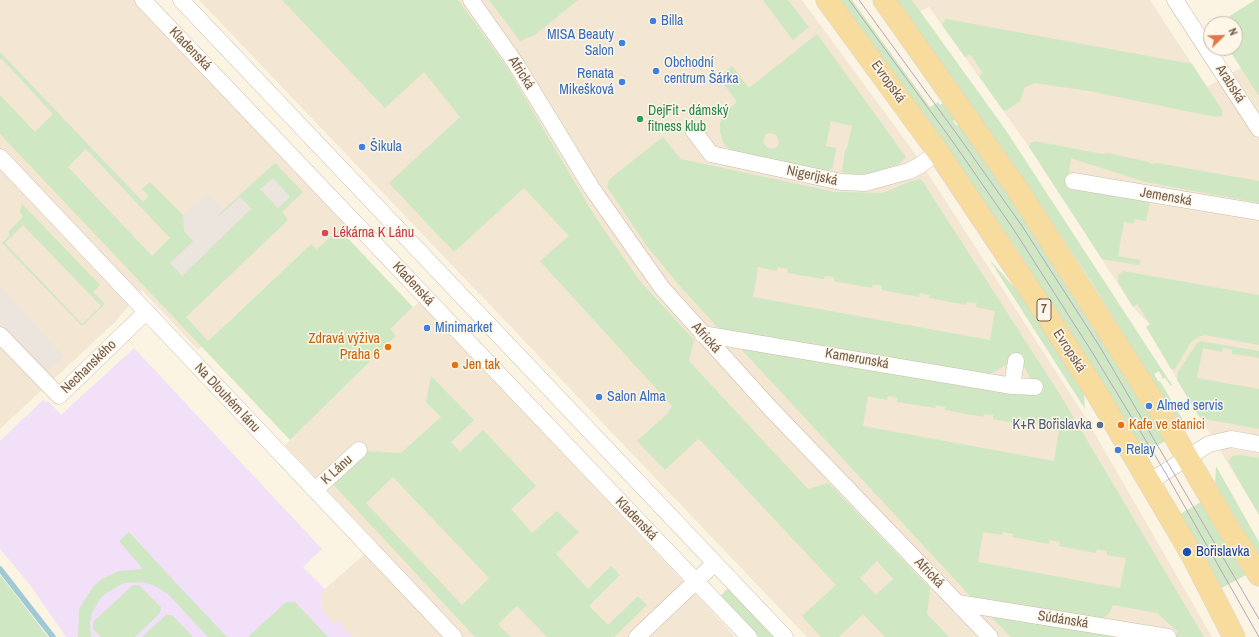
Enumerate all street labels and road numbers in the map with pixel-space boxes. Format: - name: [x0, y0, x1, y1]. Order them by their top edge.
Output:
- street label: Kladenská: [165, 24, 215, 74]
- street label: Africká: [504, 53, 538, 93]
- street label: Evropská: [867, 58, 909, 106]
- street label: Arabská: [1211, 62, 1249, 106]
- street label: Nigerijská: [785, 162, 839, 190]
- street label: Jemenská: [1139, 184, 1193, 210]
- street label: Kladenská: [389, 259, 437, 309]
- road number: 7: [1037, 299, 1051, 321]
- street label: Africká: [688, 319, 724, 357]
- street label: Evropská: [1049, 326, 1089, 376]
- street label: Nechanského: [58, 337, 120, 397]
- street label: Kamerunská: [824, 345, 890, 373]
- street label: Na Dlouhém lánu: [191, 360, 263, 436]
- street label: K Lánu: [318, 452, 356, 488]
- street label: Kladenská: [611, 494, 661, 544]
- street label: Africká: [911, 554, 947, 592]
- street label: Súdánská: [1036, 608, 1090, 632]

